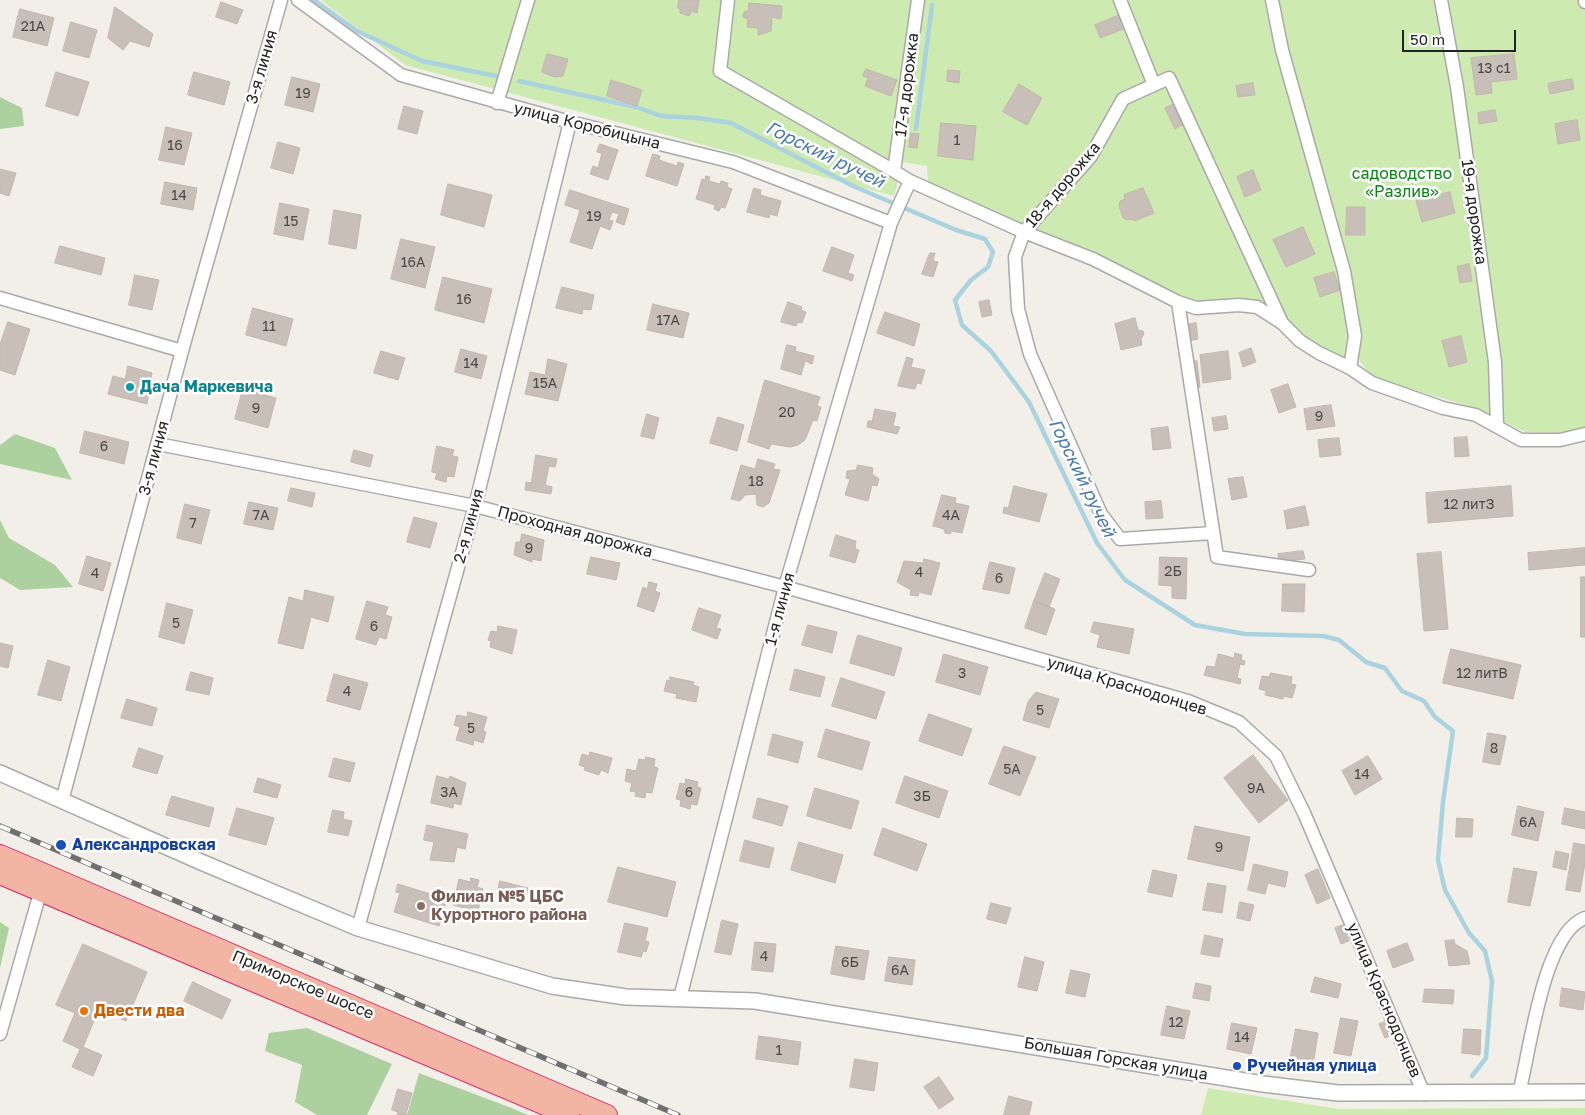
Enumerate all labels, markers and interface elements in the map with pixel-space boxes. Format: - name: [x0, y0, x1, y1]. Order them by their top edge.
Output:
- house number: 21А: [21, 19, 45, 35]
- scale bar: [1405, 20, 1519, 52]
- street label: 3-я линия: [242, 28, 282, 106]
- text: 50 m: [1410, 30, 1445, 48]
- street label: 17-я дорожка: [891, 32, 923, 138]
- house number: 13 с1: [1478, 61, 1510, 77]
- house number: 19: [295, 86, 311, 102]
- street label: улица Коробицына: [512, 98, 662, 154]
- water label: Горский ручей: [762, 117, 888, 193]
- house number: 1: [954, 133, 960, 149]
- house number: 16: [167, 138, 183, 154]
- street label: 18-я дорожка: [1022, 138, 1104, 232]
- street label: 19-я дорожка: [1457, 158, 1491, 266]
- park label: садоводство «Разлив»: [1352, 164, 1452, 202]
- house number: 14: [171, 188, 187, 204]
- house number: 19: [586, 209, 602, 225]
- house number: 15: [284, 214, 298, 230]
- house number: 16А: [401, 255, 425, 271]
- house number: 16: [456, 292, 472, 308]
- house number: 17А: [656, 313, 680, 329]
- house number: 11: [262, 319, 276, 335]
- house number: 14: [463, 356, 479, 372]
- house number: 15А: [533, 376, 557, 392]
- place label: Дача Маркевича: [140, 377, 273, 397]
- marker: Дача Маркевича: [124, 381, 136, 393]
- house number: 9: [252, 401, 260, 417]
- house number: 20: [779, 405, 795, 421]
- house number: 9: [1315, 409, 1323, 425]
- water label: Горский ручей: [1044, 415, 1120, 541]
- street label: 3-я линия: [135, 419, 173, 497]
- house number: 6: [100, 439, 108, 455]
- house number: 18: [748, 474, 764, 490]
- street label: 2-я линия: [450, 487, 488, 565]
- house number: 12 литЗ: [1444, 497, 1494, 513]
- street label: Проходная дорожка: [495, 502, 655, 562]
- house number: 7А: [253, 508, 269, 524]
- house number: 4А: [942, 508, 960, 524]
- house number: 7: [189, 516, 197, 532]
- house number: 9: [525, 541, 533, 557]
- house number: 2Б: [1164, 564, 1182, 580]
- house number: 4: [915, 565, 923, 581]
- house number: 4: [91, 566, 99, 582]
- street label: 1-я линия: [761, 570, 799, 648]
- house number: 6: [995, 571, 1003, 587]
- house number: 5: [172, 616, 180, 632]
- house number: 6: [370, 619, 378, 635]
- street label: улица Краснодонцев: [1045, 653, 1209, 719]
- house number: 3: [958, 666, 966, 682]
- house number: 12 литВ: [1456, 666, 1508, 682]
- house number: 4: [343, 684, 351, 700]
- house number: 5: [1036, 703, 1044, 719]
- house number: 5: [467, 721, 475, 737]
- house number: 8: [1490, 741, 1498, 757]
- house number: 5А: [1003, 762, 1021, 778]
- house number: 14: [1354, 767, 1370, 783]
- house number: 9А: [1247, 781, 1265, 797]
- house number: 3А: [440, 785, 458, 801]
- house number: 6: [685, 785, 693, 801]
- house number: 3Б: [913, 789, 931, 805]
- house number: 6А: [1519, 815, 1537, 831]
- place label: Александровская: [72, 835, 216, 855]
- marker: Александровская: [54, 838, 68, 852]
- house number: 9: [1215, 840, 1223, 856]
- place label: Филиал №5 ЦБС Курортного района: [431, 887, 587, 925]
- marker: Филиал №5 ЦБС Курортного района: [415, 900, 427, 912]
- street label: улица Краснодонцев: [1343, 920, 1425, 1080]
- street label: Приморское шоссе: [229, 946, 377, 1024]
- house number: 4: [760, 949, 768, 965]
- house number: 6Б: [841, 955, 859, 971]
- house number: 6А: [891, 963, 909, 979]
- place label: Двести два: [94, 1001, 185, 1021]
- marker: Двести два: [78, 1005, 90, 1017]
- house number: 12: [1169, 1015, 1183, 1031]
- house number: 14: [1234, 1030, 1250, 1046]
- street label: Большая Горская улица: [1023, 1033, 1209, 1085]
- house number: 1: [776, 1043, 782, 1059]
- place label: Ручейная улица: [1247, 1056, 1377, 1076]
- marker: Ручейная улица: [1231, 1060, 1243, 1072]

